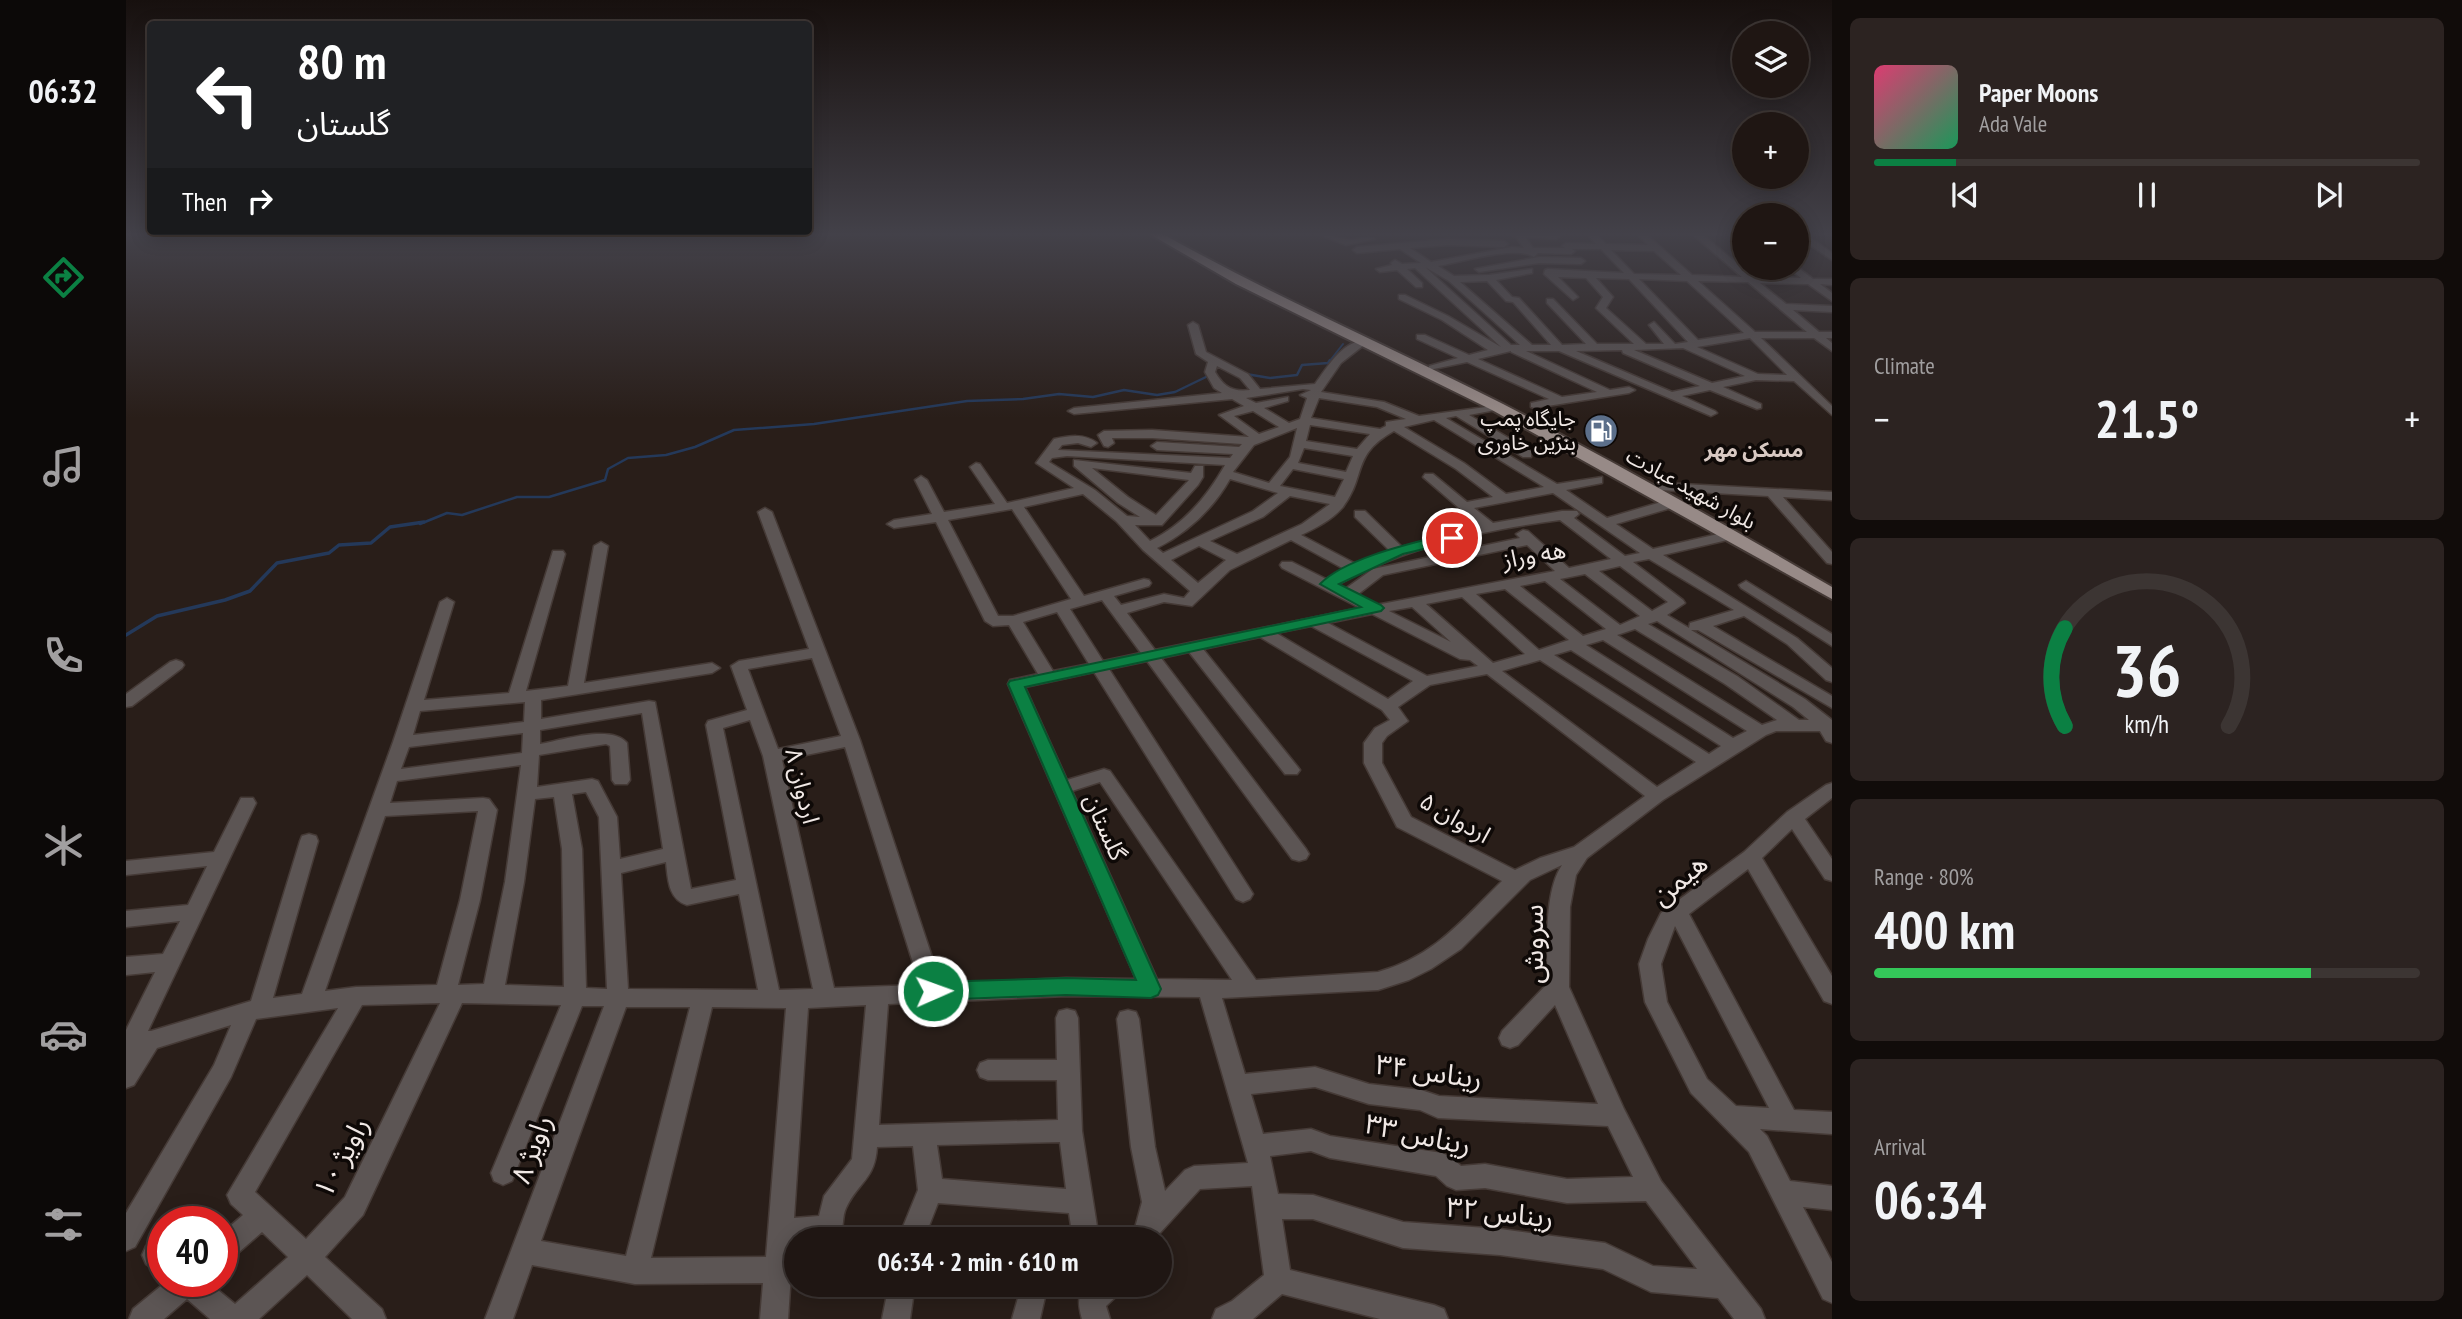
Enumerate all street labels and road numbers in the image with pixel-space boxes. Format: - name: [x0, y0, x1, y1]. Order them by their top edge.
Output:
- street label: بلوار شهید عبادت: [1622, 442, 1761, 535]
- street label: هه وراز: [1499, 534, 1568, 576]
- street label: اردوان ۸: [778, 745, 827, 827]
- street label: اردوان ۵: [1414, 785, 1496, 850]
- street label: گلستان: [1077, 789, 1134, 866]
- street label: هیمن: [1643, 844, 1715, 913]
- street label: سروش: [1514, 904, 1551, 984]
- street label: ریناس ۳۴: [1373, 1045, 1485, 1096]
- street label: ریناس ۳۳: [1362, 1104, 1474, 1163]
- street label: راویژ ۱۰: [304, 1110, 377, 1204]
- street label: راویژ ۸: [501, 1110, 560, 1188]
- street label: ریناس ۳۲: [1445, 1187, 1555, 1236]

